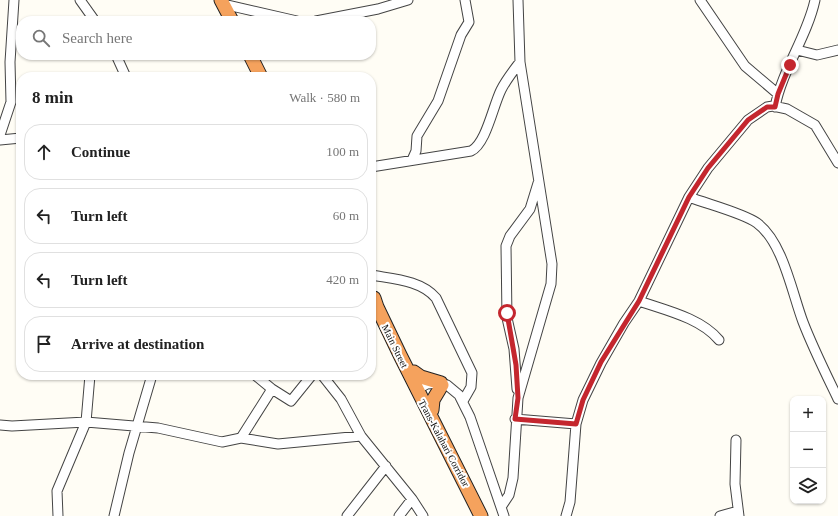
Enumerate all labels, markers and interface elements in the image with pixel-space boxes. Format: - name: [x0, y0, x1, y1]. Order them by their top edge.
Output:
- search box: [16, 16, 376, 60]
- icon: search: [30, 27, 52, 49]
- text: Search here: [62, 30, 132, 46]
- route end: [781, 56, 799, 74]
- text: 8 min: [32, 88, 73, 107]
- text: Walk · 580 m: [289, 90, 360, 105]
- icon: ahead: [33, 141, 55, 163]
- text: Continue: [71, 144, 130, 160]
- text: 100 m: [326, 144, 359, 159]
- icon: left: [33, 205, 55, 227]
- text: Turn left: [71, 208, 128, 224]
- text: 60 m: [333, 208, 359, 223]
- icon: left: [33, 269, 55, 291]
- text: Turn left: [71, 272, 128, 288]
- text: 420 m: [326, 272, 359, 287]
- route start: [498, 304, 516, 322]
- street label: Main Street: [380, 322, 410, 370]
- icon: arrive: [33, 333, 55, 355]
- text: Arrive at destination: [71, 336, 204, 352]
- map controls: [790, 396, 826, 504]
- button: +: [790, 396, 826, 432]
- street label: Trans-Kalahari Corridor: [416, 398, 472, 489]
- button: −: [790, 432, 826, 468]
- button: layers: [790, 468, 826, 504]

